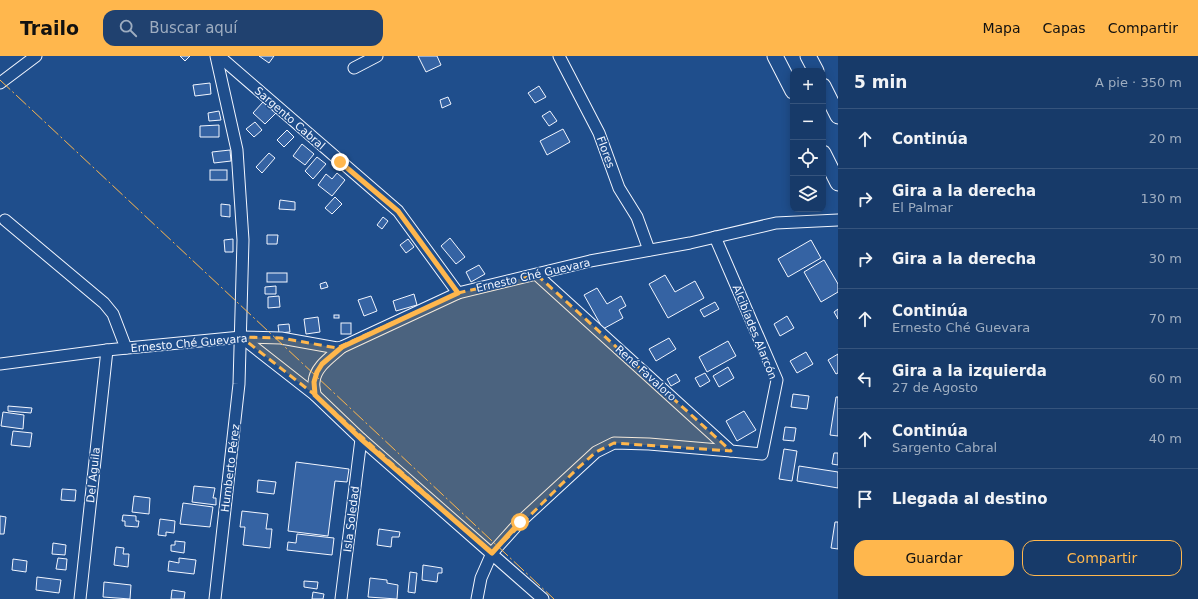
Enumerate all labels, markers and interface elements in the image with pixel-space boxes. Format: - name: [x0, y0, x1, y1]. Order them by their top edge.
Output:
- search box: [103, 10, 383, 46]
- text: Trailo: [20, 17, 79, 39]
- icon: search: [117, 17, 139, 39]
- text: Buscar aquí: [149, 19, 238, 37]
- text: Mapa: [982, 20, 1021, 36]
- text: Capas: [1043, 20, 1086, 36]
- text: Compartir: [1108, 20, 1178, 36]
- map controls: [790, 68, 826, 212]
- button: +: [790, 68, 826, 104]
- text: 5 min: [854, 72, 907, 92]
- text: A pie · 350 m: [1095, 75, 1182, 90]
- street label: Sargento Cabral: [252, 84, 328, 152]
- button: −: [790, 104, 826, 140]
- icon: ahead: [854, 128, 876, 150]
- text: Continúa: [892, 130, 968, 148]
- text: 20 m: [1149, 131, 1182, 146]
- street label: Flores: [594, 134, 617, 170]
- button: locate: [790, 140, 826, 176]
- route end: [331, 153, 349, 171]
- button: layers: [790, 176, 826, 212]
- text: Gira a la derecha: [892, 182, 1036, 200]
- icon: right: [854, 188, 876, 210]
- text: 130 m: [1140, 191, 1182, 206]
- text: El Palmar: [892, 200, 953, 215]
- icon: right: [854, 248, 876, 270]
- text: Gira a la derecha: [892, 250, 1036, 268]
- text: 30 m: [1149, 251, 1182, 266]
- street label: Ernesto Ché Guevara: [475, 256, 592, 295]
- street label: Alcibíades Alarcón: [730, 283, 779, 381]
- text: Continúa: [892, 302, 968, 320]
- icon: ahead: [854, 308, 876, 330]
- text: 70 m: [1149, 311, 1182, 326]
- text: Ernesto Ché Guevara: [892, 320, 1030, 335]
- street label: Ernesto Ché Guevara: [130, 332, 248, 355]
- street label: René Favaloro: [613, 343, 679, 404]
- text: Gira a la izquierda: [892, 362, 1047, 380]
- icon: left: [854, 368, 876, 390]
- text: 60 m: [1149, 371, 1182, 386]
- text: 27 de Agosto: [892, 380, 978, 395]
- text: Continúa: [892, 422, 968, 440]
- street label: Humberto Pérez: [219, 423, 242, 513]
- icon: ahead: [854, 428, 876, 450]
- text: 40 m: [1149, 431, 1182, 446]
- text: Sargento Cabral: [892, 440, 997, 455]
- street label: Del Aguila: [84, 446, 103, 504]
- street label: Isla Soledad: [341, 485, 362, 553]
- icon: arrive: [854, 488, 876, 510]
- text: Llegada al destino: [892, 490, 1047, 508]
- route start: [511, 513, 529, 531]
- button: Guardar: [854, 540, 1014, 576]
- button: Compartir: [1022, 540, 1182, 576]

